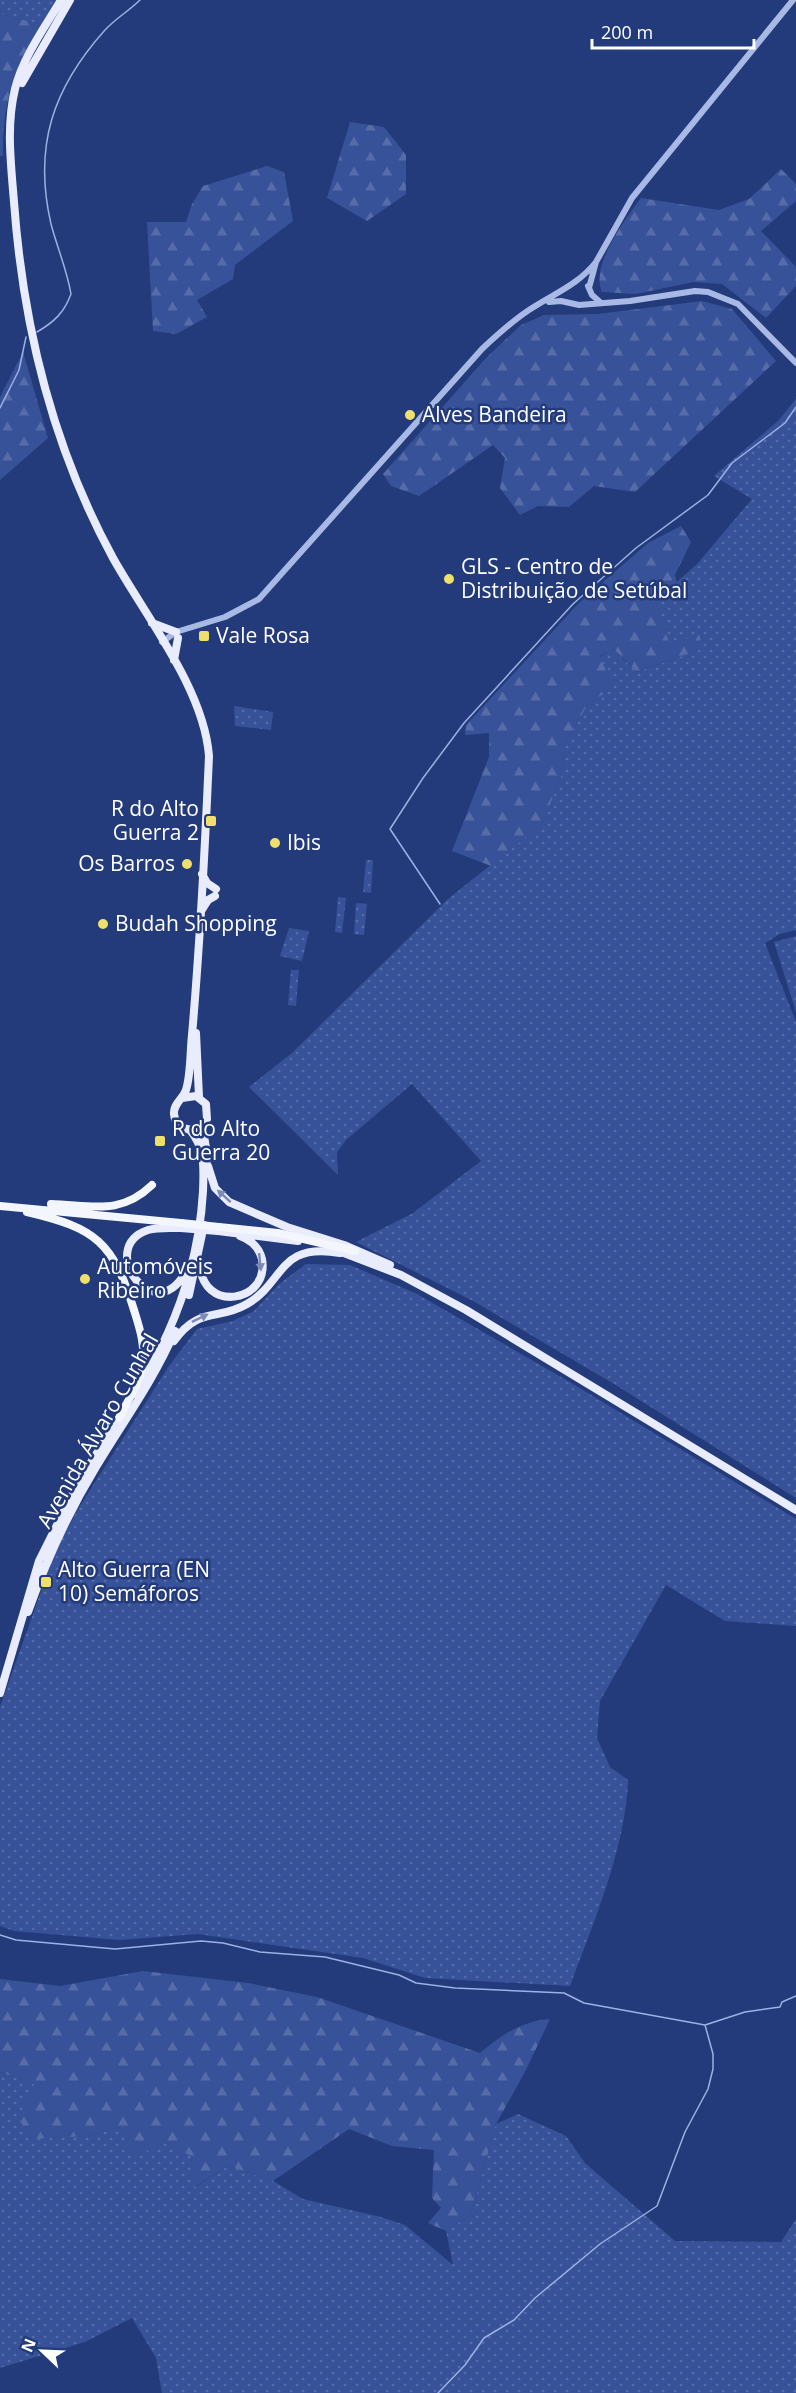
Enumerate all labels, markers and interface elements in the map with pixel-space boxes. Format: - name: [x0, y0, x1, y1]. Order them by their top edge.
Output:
- scale bar: [592, 12, 754, 50]
- text: 200 m: [601, 20, 653, 44]
- place label: Alves Bandeira: [422, 400, 567, 428]
- marker: Alves Bandeira: [403, 408, 417, 422]
- place label: GLS - Centro de Distribuição de Setúbal: [461, 552, 687, 604]
- marker: GLS - Centro de Distribuição de Setúbal: [442, 572, 456, 586]
- place label: Vale Rosa: [216, 621, 310, 649]
- marker: Vale Rosa: [197, 629, 211, 643]
- place label: R do Alto Guerra 2: [111, 794, 199, 846]
- marker: R do Alto Guerra 2: [204, 814, 218, 828]
- place label: Ibis: [287, 828, 321, 856]
- marker: Ibis: [268, 836, 282, 850]
- place label: Os Barros: [78, 849, 175, 877]
- marker: Os Barros: [180, 857, 194, 871]
- place label: Budah Shopping: [115, 909, 277, 937]
- marker: Budah Shopping: [96, 917, 110, 931]
- place label: R do Alto Guerra 20: [172, 1114, 270, 1166]
- marker: R do Alto Guerra 20: [153, 1134, 167, 1148]
- one-way arrow: [217, 1190, 232, 1203]
- place label: Automóveis Ribeiro: [97, 1252, 213, 1304]
- one-way arrow: [255, 1253, 265, 1272]
- marker: Automóveis Ribeiro: [78, 1272, 92, 1286]
- one-way arrow: [192, 1314, 209, 1323]
- street label: Avenida Álvaro Cunhal: [30, 1328, 164, 1533]
- place label: Alto Guerra (EN 10) Semáforos: [58, 1555, 210, 1607]
- marker: Alto Guerra (EN 10) Semáforos: [39, 1575, 53, 1589]
- north arrow: [12, 2321, 72, 2381]
- text: N: [16, 2335, 41, 2355]

